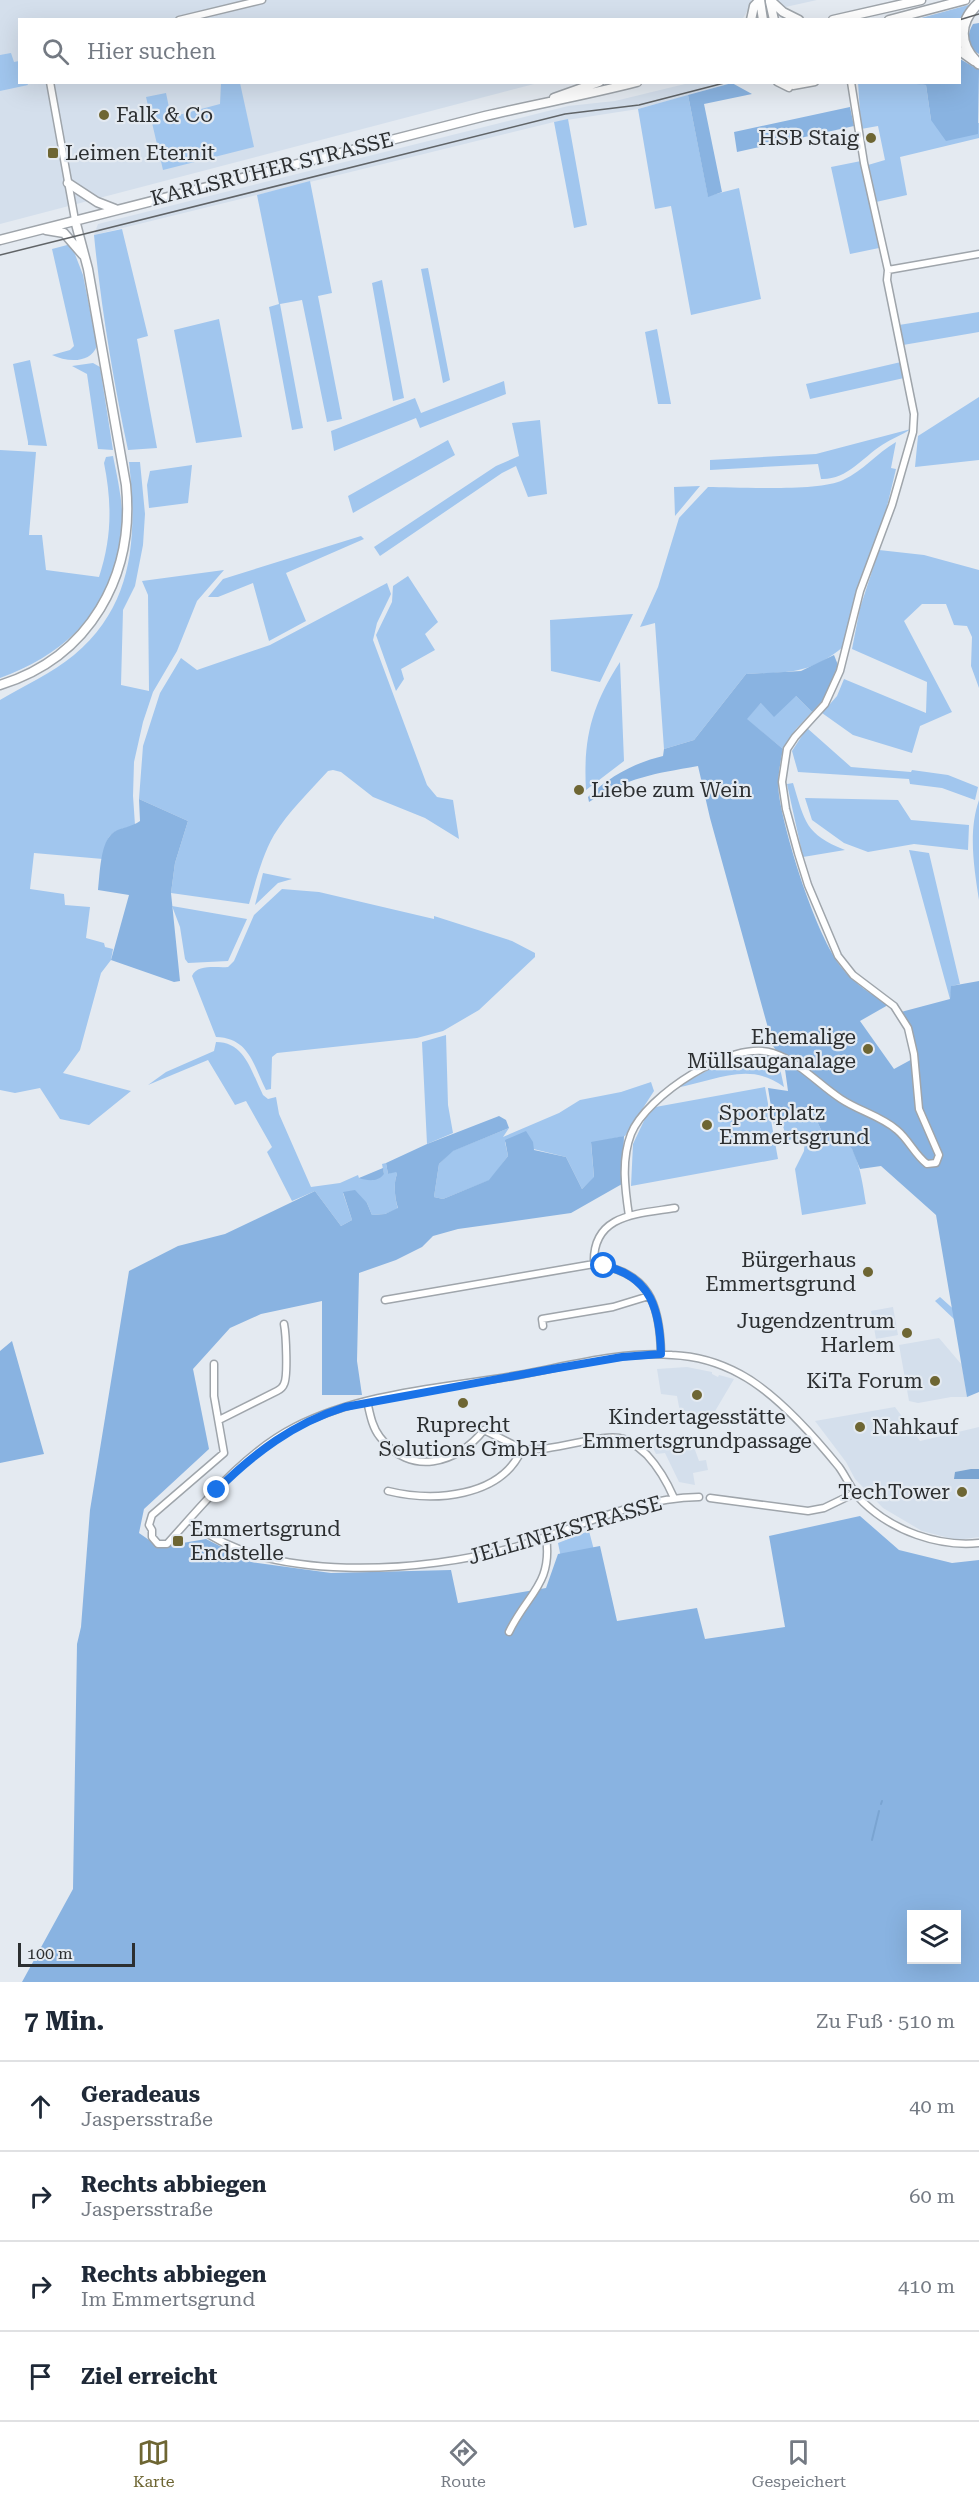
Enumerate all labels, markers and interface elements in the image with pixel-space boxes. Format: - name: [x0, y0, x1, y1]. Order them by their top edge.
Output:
- search box: [18, 18, 961, 84]
- icon: search: [39, 35, 72, 68]
- text: Hier suchen: [87, 39, 216, 64]
- place label: Falk & Co: [116, 103, 213, 127]
- marker: Falk & Co: [97, 108, 111, 122]
- place label: HSB Staig: [758, 126, 859, 150]
- street label: KARLSRUHER STRASSE: [148, 127, 396, 211]
- marker: HSB Staig: [864, 131, 878, 145]
- place label: Leimen Eternit: [65, 141, 215, 165]
- marker: Leimen Eternit: [46, 146, 60, 160]
- place label: Liebe zum Wein: [591, 778, 753, 802]
- marker: Liebe zum Wein: [572, 783, 586, 797]
- place label: Ehemalige Müllsauganalage: [687, 1025, 856, 1073]
- marker: Ehemalige Müllsauganalage: [861, 1042, 875, 1056]
- place label: Sportplatz Emmertsgrund: [719, 1101, 870, 1149]
- marker: Sportplatz Emmertsgrund: [700, 1118, 714, 1132]
- place label: Bürgerhaus Emmertsgrund: [705, 1248, 857, 1296]
- route start: [590, 1252, 616, 1278]
- marker: Bürgerhaus Emmertsgrund: [861, 1265, 875, 1279]
- place label: Jugendzentrum Harlem: [737, 1309, 895, 1357]
- marker: Jugendzentrum Harlem: [900, 1326, 914, 1340]
- place label: KiTa Forum: [806, 1369, 923, 1393]
- marker: KiTa Forum: [928, 1374, 942, 1388]
- marker: Kindertagesstätte Emmertsgrundpassage: [690, 1388, 704, 1402]
- marker: Ruprecht Solutions GmbH: [456, 1396, 470, 1410]
- place label: Kindertagesstätte Emmertsgrundpassage: [582, 1405, 812, 1453]
- place label: Ruprecht Solutions GmbH: [379, 1413, 547, 1461]
- place label: Nahkauf: [872, 1415, 959, 1439]
- marker: Nahkauf: [853, 1420, 867, 1434]
- route end: [203, 1476, 229, 1502]
- place label: TechTower: [838, 1480, 950, 1504]
- marker: TechTower: [955, 1485, 969, 1499]
- street label: JELLINEKSTRASSE: [465, 1491, 665, 1569]
- place label: Emmertsgrund Endstelle: [190, 1517, 341, 1565]
- marker: Emmertsgrund Endstelle: [171, 1534, 185, 1548]
- map controls: [907, 1910, 961, 1964]
- button: layers: [907, 1910, 961, 1964]
- scale bar: [18, 1940, 135, 1968]
- text: 100 m: [27, 1944, 73, 1963]
- text: 7 Min.: [24, 2006, 105, 2036]
- text: Zu Fuß · 510 m: [816, 2009, 955, 2033]
- text: Geradeaus: [81, 2082, 200, 2107]
- icon: ahead: [24, 2090, 57, 2123]
- text: 40 m: [909, 2094, 955, 2118]
- text: Jaspersstraße: [81, 2107, 213, 2131]
- text: Rechts abbiegen: [81, 2172, 267, 2197]
- icon: right: [24, 2180, 57, 2213]
- text: 60 m: [909, 2184, 955, 2208]
- text: Jaspersstraße: [81, 2197, 213, 2221]
- text: Rechts abbiegen: [81, 2262, 267, 2287]
- icon: right: [24, 2270, 57, 2303]
- text: 410 m: [898, 2274, 955, 2298]
- text: Im Emmertsgrund: [81, 2287, 255, 2311]
- icon: arrive: [24, 2360, 57, 2393]
- text: Ziel erreicht: [81, 2364, 217, 2389]
- tab: Karte: [133, 2436, 174, 2491]
- tab: Route: [440, 2436, 486, 2491]
- tab: Gespeichert: [752, 2436, 846, 2491]

